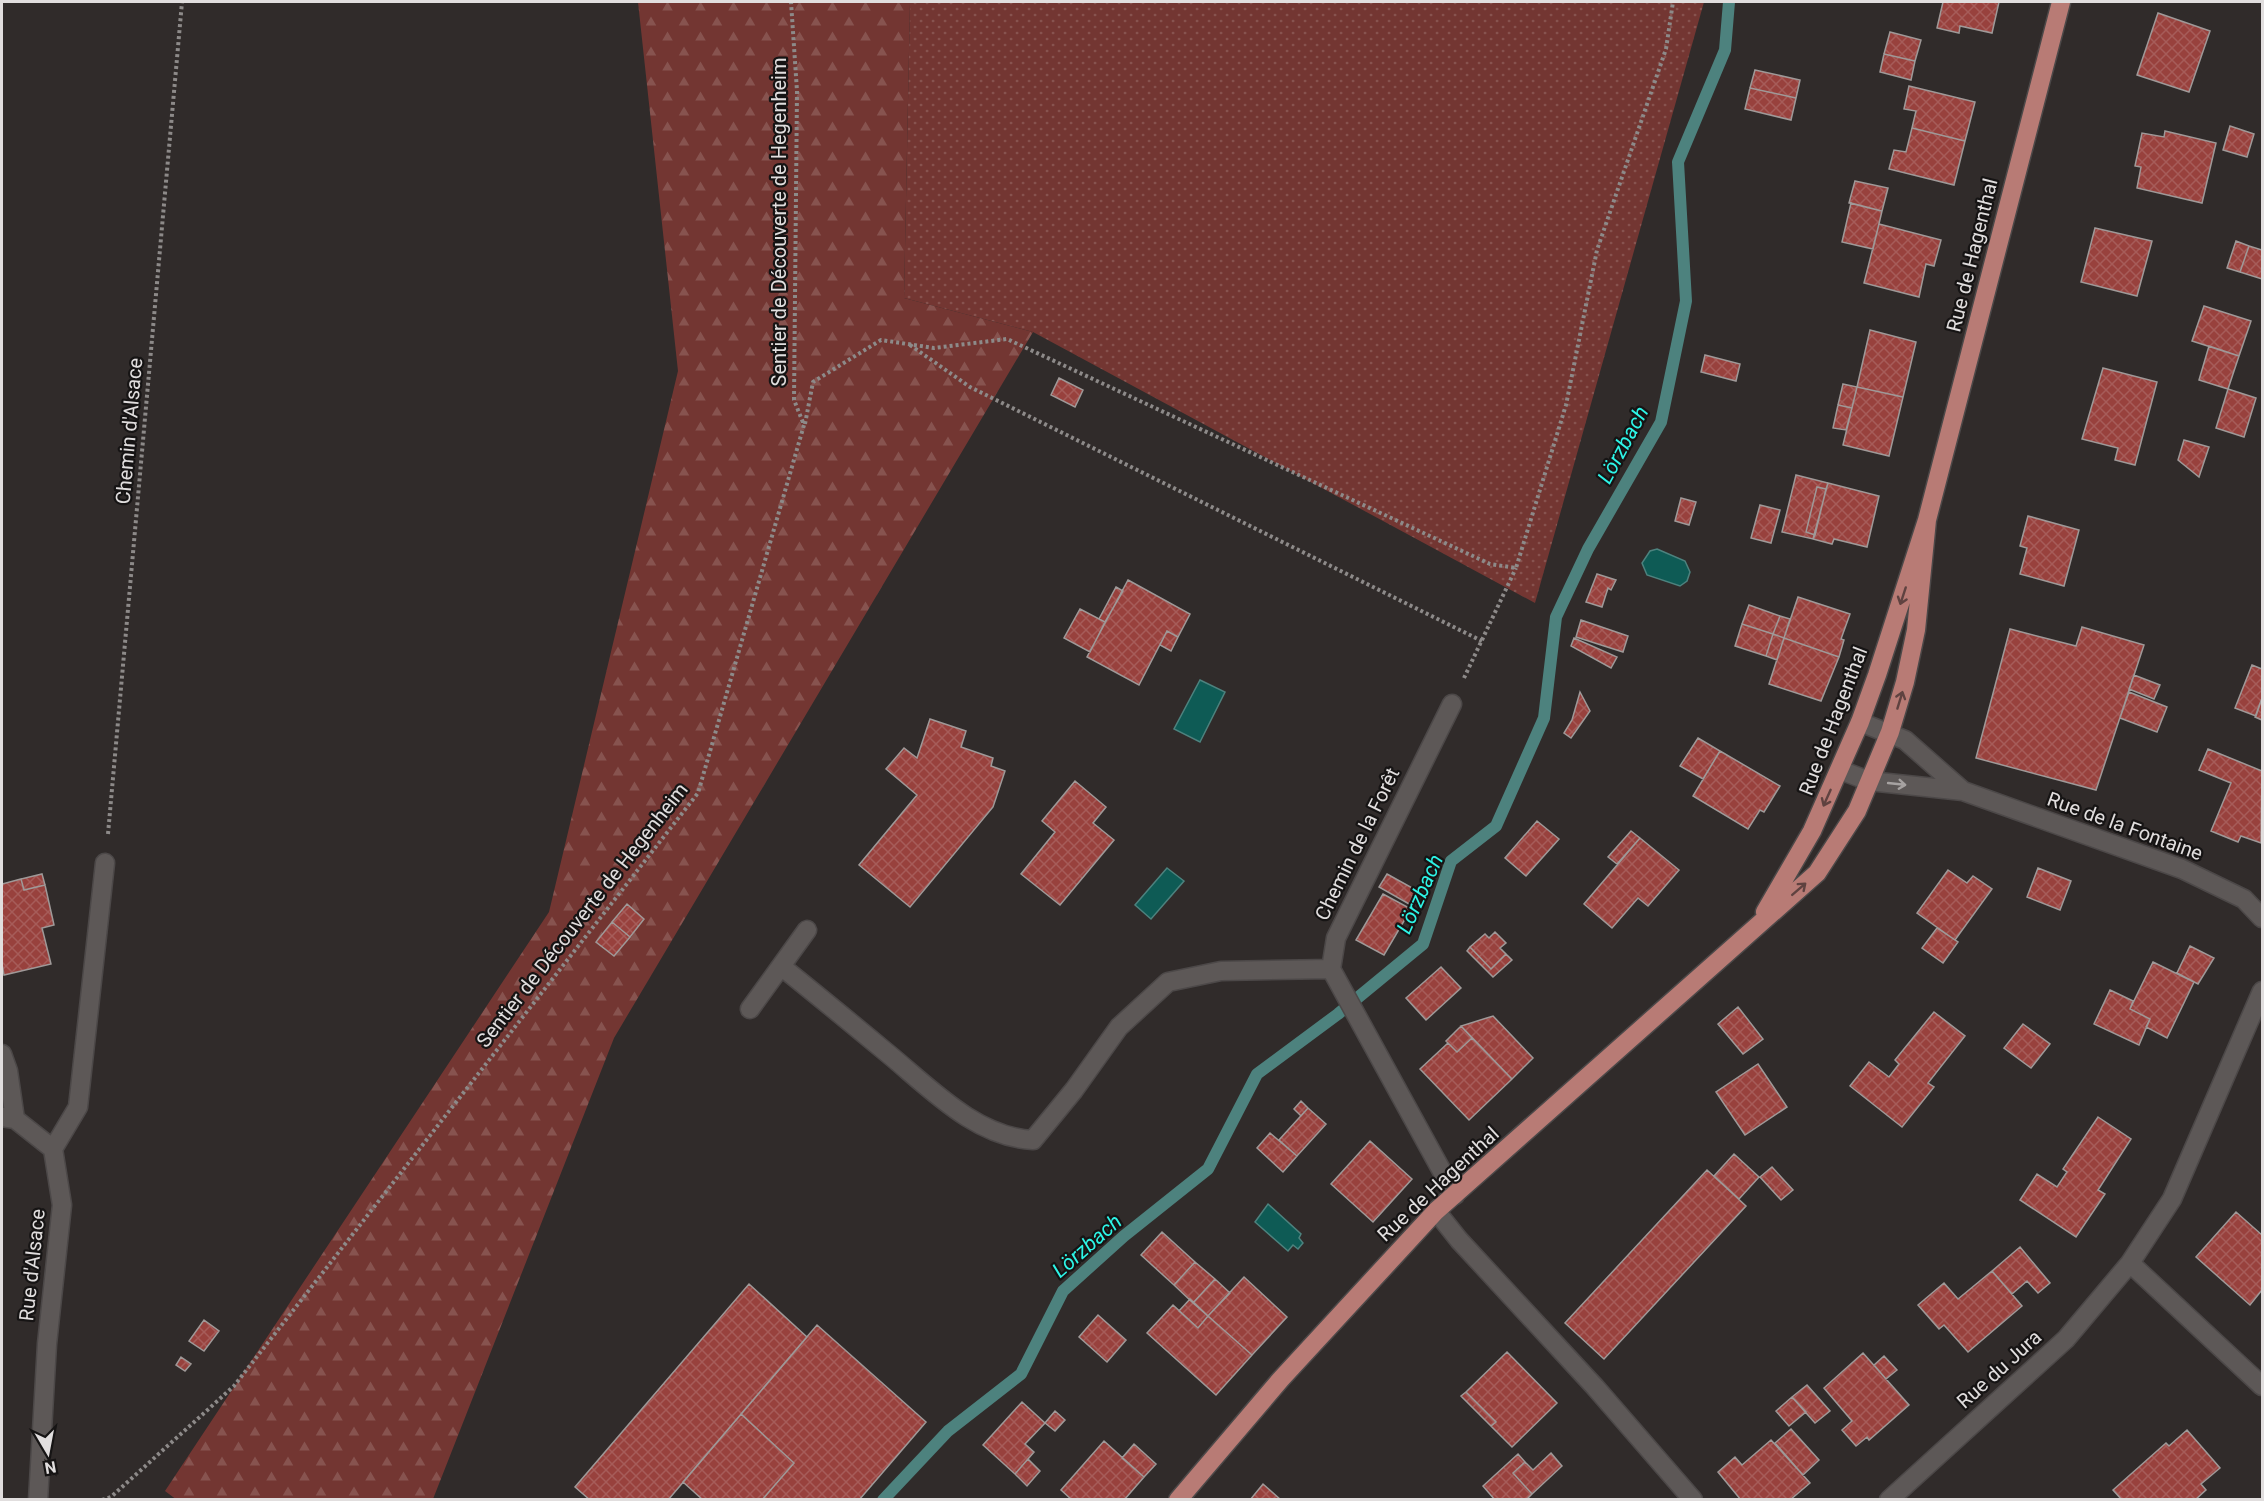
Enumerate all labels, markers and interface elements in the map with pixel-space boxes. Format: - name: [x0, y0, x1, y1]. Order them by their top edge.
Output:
- street label: Sentier de Découverte de Hegenheim: [767, 58, 791, 386]
- street label: Rue de Hagenthal: [1941, 176, 2003, 334]
- street label: Chemin d'Alsace: [111, 357, 147, 505]
- water label: Lörzbach: [1593, 402, 1653, 488]
- one-way arrow: [1896, 586, 1907, 605]
- street label: Rue de Hagenthal: [1794, 643, 1872, 799]
- one-way arrow: [1895, 691, 1906, 710]
- street label: Chemin de la Forêt: [1310, 764, 1404, 924]
- street label: Sentier de Découverte de Hegenheim: [471, 778, 693, 1052]
- one-way arrow: [1886, 778, 1906, 789]
- street label: Rue de la Fontaine: [2044, 787, 2206, 865]
- one-way arrow: [1821, 788, 1833, 806]
- water label: Lörzbach: [1392, 851, 1448, 937]
- one-way arrow: [1791, 882, 1806, 896]
- street label: Rue de Hagenthal: [1372, 1122, 1504, 1246]
- street label: Rue d'Alsace: [14, 1208, 50, 1322]
- water label: Lörzbach: [1047, 1209, 1127, 1283]
- street label: Rue du Jura: [1952, 1325, 2046, 1413]
- north arrow: [18, 1423, 78, 1483]
- text: N: [43, 1457, 58, 1478]

